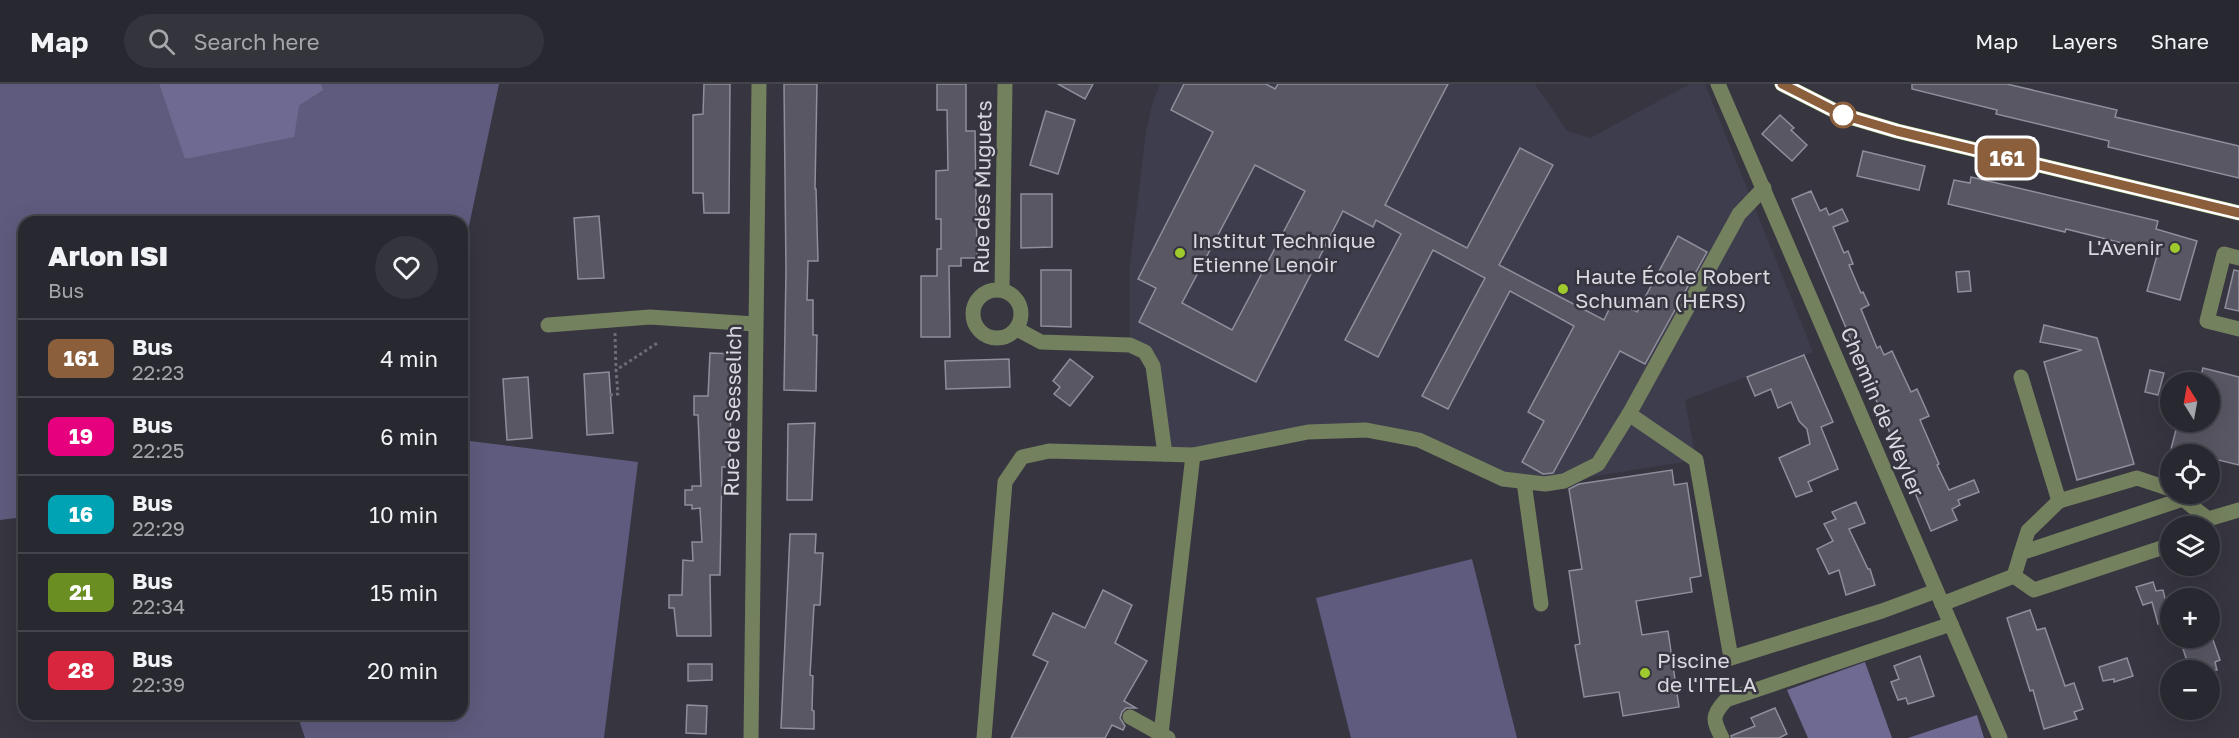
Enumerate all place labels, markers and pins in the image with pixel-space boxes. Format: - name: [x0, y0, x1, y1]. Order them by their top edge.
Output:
- unlabelled marker: [1830, 102, 1856, 128]
- place label: Institut Technique Etienne Lenoir: [1192, 227, 1375, 277]
- place label: L'Avenir: [2087, 234, 2163, 260]
- marker: L'Avenir: [2168, 241, 2182, 255]
- marker: Institut Technique Etienne Lenoir: [1173, 246, 1187, 260]
- place label: Haute École Robert Schuman (HERS): [1575, 263, 1771, 313]
- marker: Haute École Robert Schuman (HERS): [1556, 282, 1570, 296]
- place label: Piscine de l'ITELA: [1657, 647, 1757, 697]
- marker: Piscine de l'ITELA: [1638, 666, 1652, 680]

